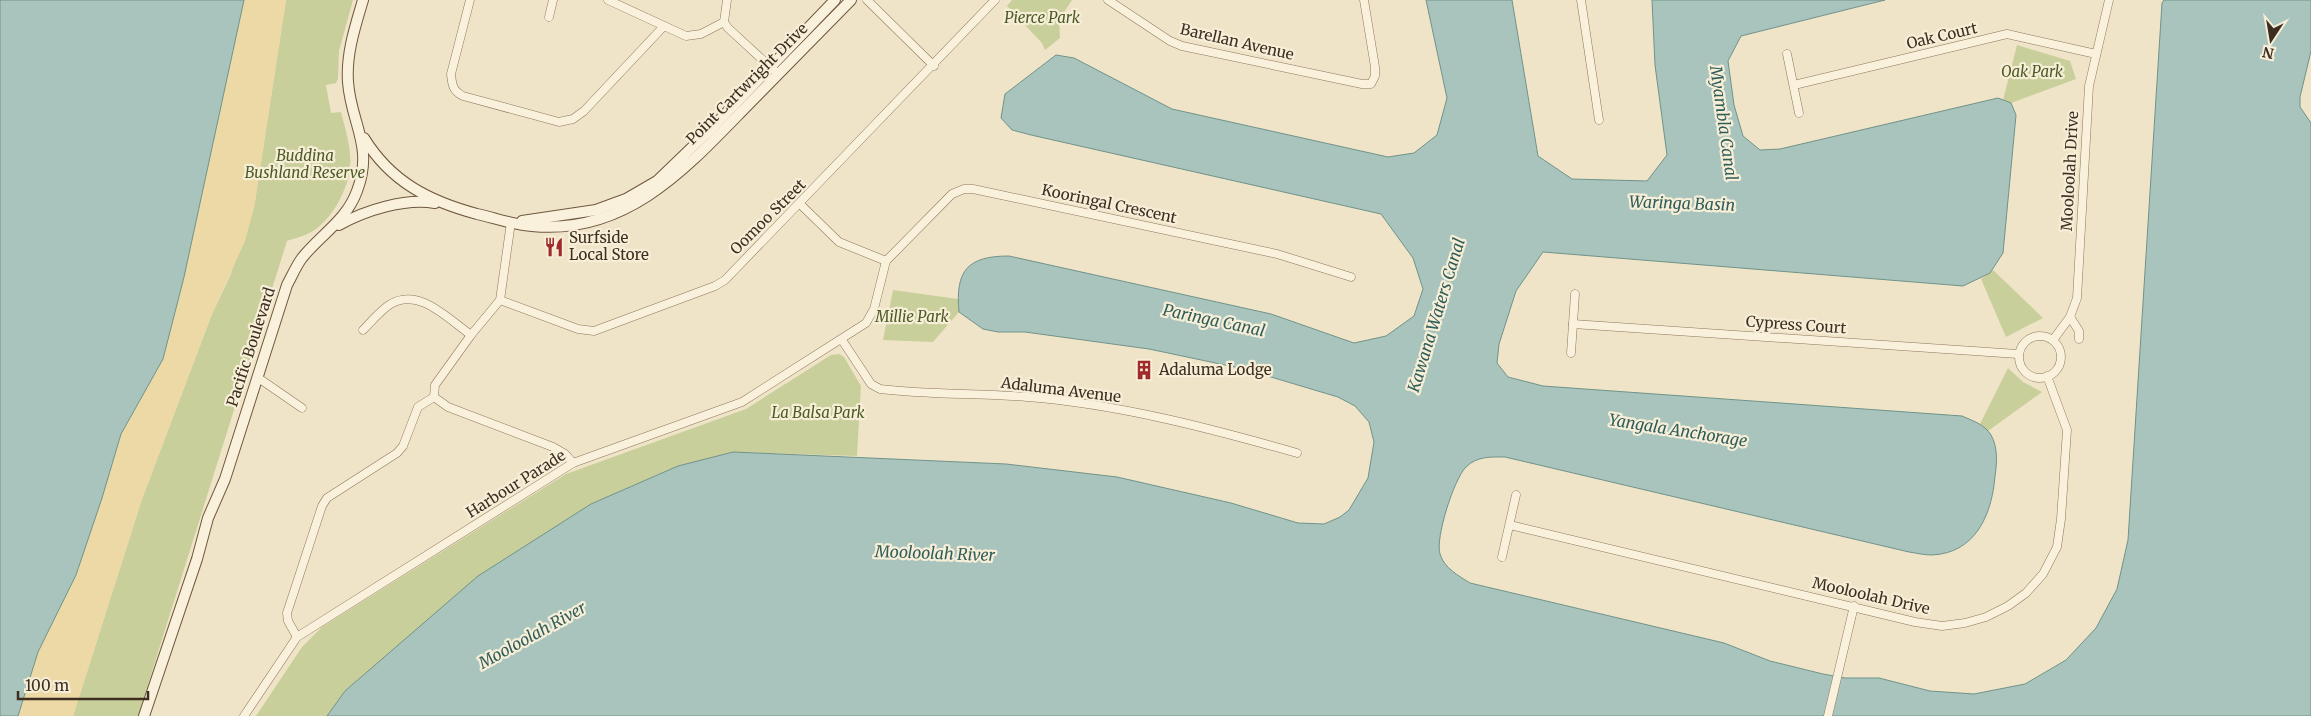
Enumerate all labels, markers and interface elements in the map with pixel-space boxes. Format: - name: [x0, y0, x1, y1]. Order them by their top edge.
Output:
- park label: Pierce Park: [1004, 8, 1081, 27]
- north arrow: [2246, 15, 2296, 65]
- street label: Oak Court: [1905, 18, 1979, 53]
- street label: Point Cartwright Drive: [682, 19, 811, 148]
- street label: Barellan Avenue: [1178, 19, 1296, 64]
- text: N: [2261, 43, 2276, 63]
- park label: Oak Park: [2001, 62, 2064, 81]
- water label: Myambla Canal: [1706, 63, 1742, 182]
- street label: Mooloolah Drive: [2057, 110, 2082, 231]
- park label: Buddina Bushland Reserve: [245, 146, 366, 182]
- street label: Oomoo Street: [726, 175, 810, 258]
- street label: Kooringal Crescent: [1040, 180, 1178, 227]
- water label: Waringa Basin: [1629, 191, 1735, 215]
- place label: Surfside Local Store: [569, 228, 649, 264]
- water label: Kawana Waters Canal: [1403, 235, 1469, 395]
- restaurant icon: Surfside Local Store: [543, 236, 565, 258]
- street label: Pacific Boulevard: [222, 285, 279, 409]
- water label: Paringa Canal: [1161, 299, 1267, 341]
- park label: Millie Park: [874, 307, 950, 326]
- street label: Cypress Court: [1745, 312, 1847, 337]
- building icon: Adaluma Lodge: [1133, 359, 1155, 381]
- place label: Adaluma Lodge: [1158, 360, 1272, 379]
- street label: Adaluma Avenue: [999, 373, 1122, 406]
- park label: La Balsa Park: [771, 403, 865, 422]
- water label: Yangala Anchorage: [1607, 409, 1749, 451]
- street label: Harbour Parade: [463, 445, 569, 522]
- water label: Mooloolah River: [874, 541, 996, 565]
- street label: Mooloolah Drive: [1811, 573, 1932, 618]
- water label: Mooloolah River: [474, 597, 590, 673]
- scale bar: [18, 668, 148, 700]
- text: 100 m: [25, 676, 69, 695]

